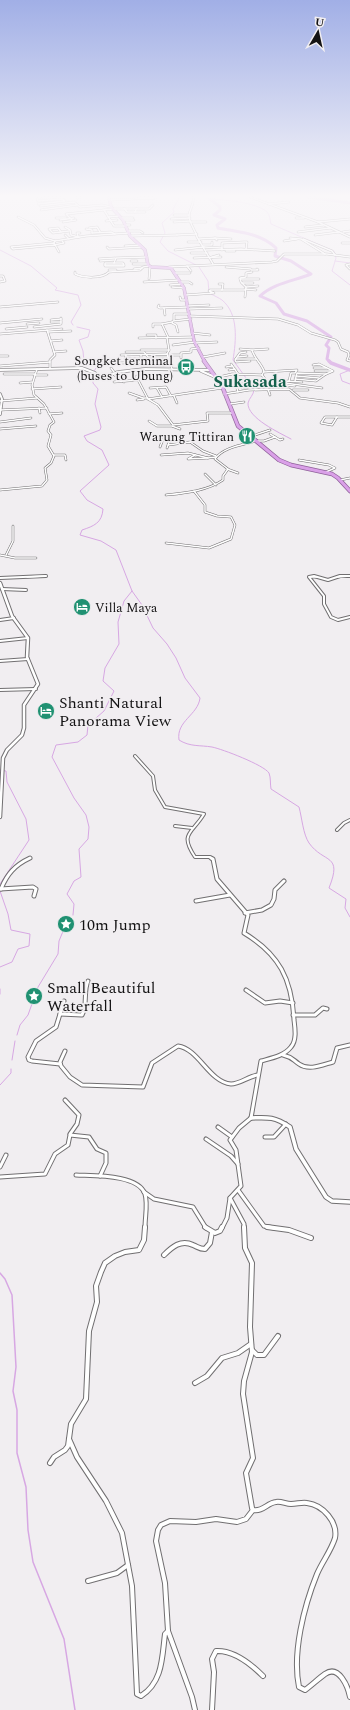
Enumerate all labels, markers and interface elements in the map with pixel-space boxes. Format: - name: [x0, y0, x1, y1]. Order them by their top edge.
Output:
- north arrow: [298, 12, 338, 52]
- text: U: [314, 14, 325, 32]
- place label: Songket terminal (buses to Ubung): [74, 351, 173, 386]
- bus stop icon: Songket terminal (buses to Ubung): [176, 357, 196, 377]
- district label: Sukasada: [213, 369, 287, 395]
- restaurant icon: Warung Tittiran: [237, 426, 257, 446]
- place label: Warung Tittiran: [140, 427, 234, 447]
- hotel icon: Villa Maya: [72, 597, 92, 617]
- place label: Villa Maya: [95, 598, 158, 618]
- place label: Shanti Natural Panorama View: [59, 691, 172, 733]
- hotel icon: Shanti Natural Panorama View: [36, 701, 56, 721]
- place label: 10m Jump: [79, 913, 151, 937]
- place icon: 10m Jump: [56, 914, 76, 934]
- place label: Small Beautiful Waterfall: [47, 976, 155, 1018]
- place icon: Small Beautiful Waterfall: [24, 986, 44, 1006]

